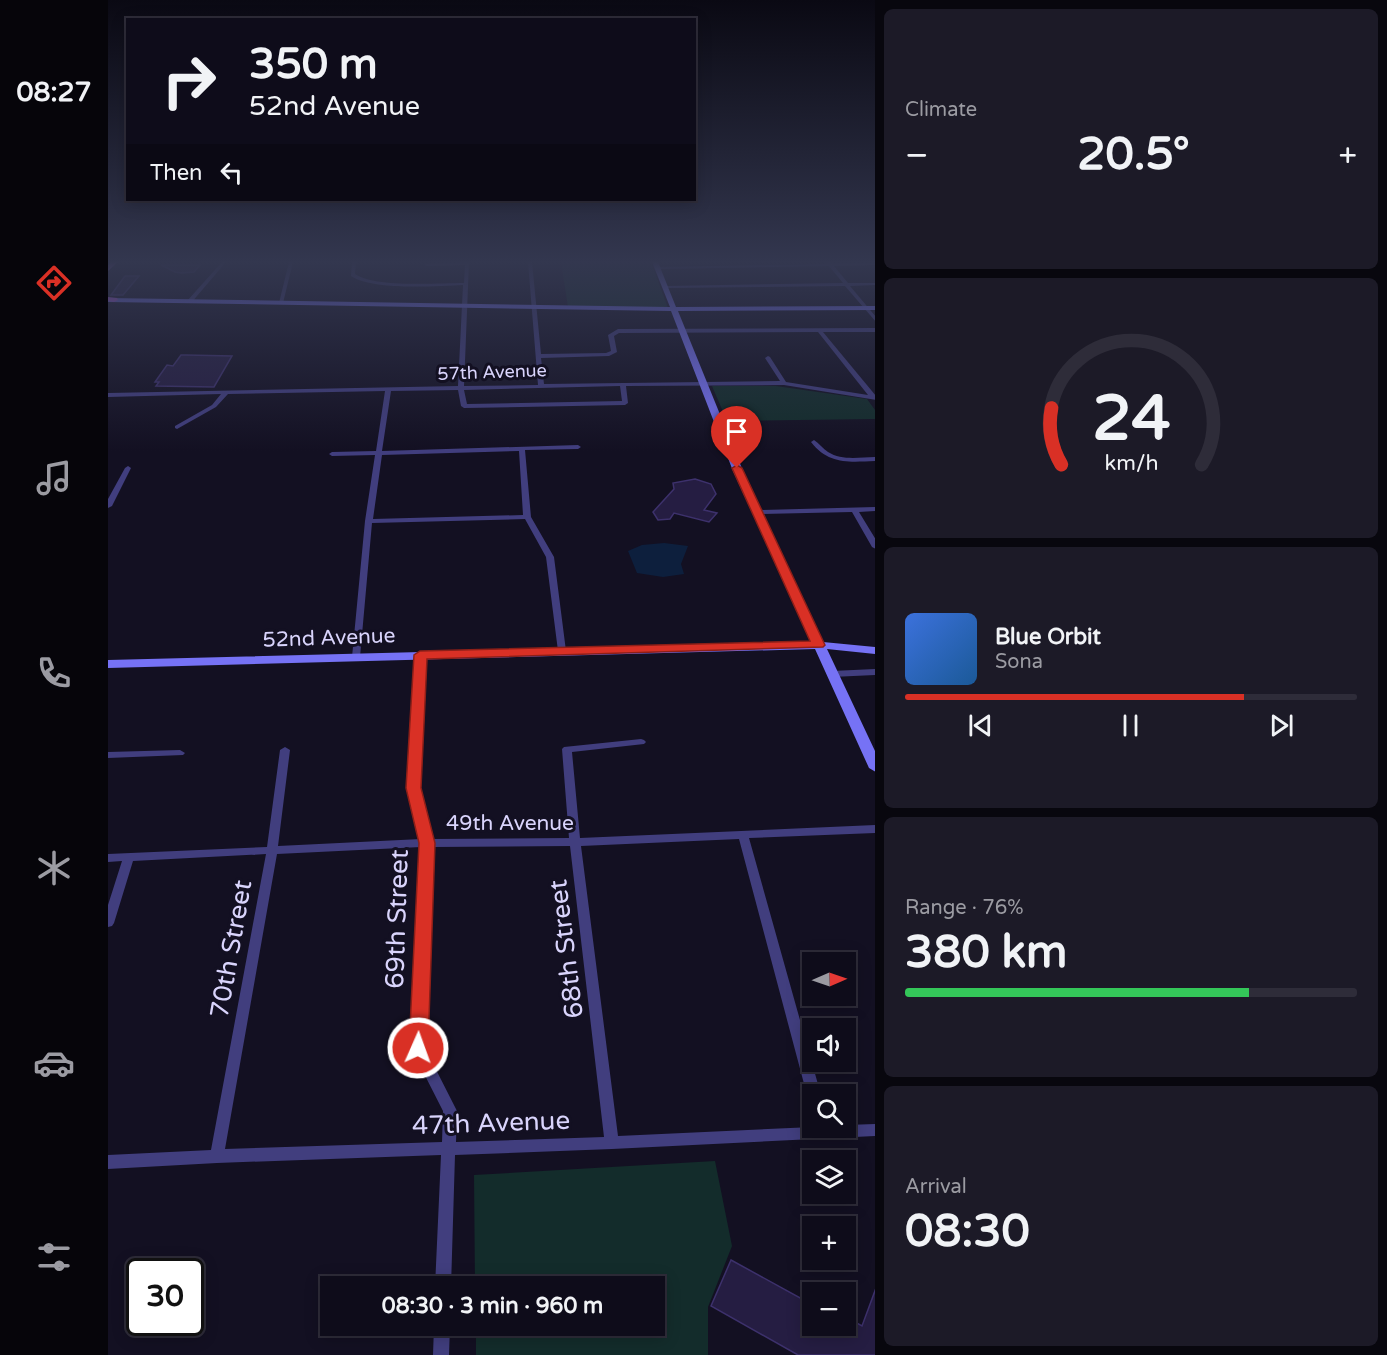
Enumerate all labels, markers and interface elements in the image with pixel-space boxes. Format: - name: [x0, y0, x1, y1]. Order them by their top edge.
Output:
- text: 350 m: [249, 39, 378, 90]
- icon: right: [150, 42, 228, 120]
- text: 08:27: [17, 76, 91, 109]
- text: 52nd Avenue: [249, 90, 420, 123]
- text: Climate: [905, 98, 977, 122]
- text: 20.5°: [1077, 128, 1190, 182]
- text: −: [905, 136, 929, 175]
- text: +: [1338, 136, 1357, 175]
- icon: left: [215, 156, 248, 189]
- text: Then: [150, 160, 203, 186]
- icon: directions: [33, 262, 75, 304]
- street label: 57th Avenue: [437, 359, 547, 385]
- text: 24: [1092, 382, 1170, 457]
- pin: [711, 406, 762, 468]
- icon: arrive: [720, 415, 753, 448]
- text: km/h: [1104, 451, 1158, 477]
- icon: music: [33, 457, 75, 499]
- street label: 52nd Avenue: [262, 623, 396, 653]
- text: Blue Orbit: [995, 624, 1101, 650]
- text: Sona: [995, 650, 1043, 674]
- icon: phone: [33, 652, 75, 694]
- icon: previous: [964, 709, 997, 742]
- icon: pause: [1114, 709, 1147, 742]
- icon: next: [1265, 709, 1298, 742]
- street label: 49th Avenue: [446, 811, 574, 836]
- icon: climate: [33, 847, 75, 889]
- street label: 69th Street: [379, 849, 415, 989]
- street label: 70th Street: [204, 878, 258, 1020]
- street label: 68th Street: [542, 878, 590, 1020]
- text: Range · 76%: [905, 896, 1024, 920]
- text: 380 km: [905, 926, 1067, 980]
- north arrow: [802, 952, 856, 1006]
- map controls: [802, 952, 856, 1336]
- position arrow: [386, 1016, 450, 1080]
- button: sound: [802, 1018, 856, 1072]
- icon: car: [33, 1042, 75, 1084]
- button: search: [802, 1084, 856, 1138]
- street label: 47th Avenue: [411, 1105, 571, 1141]
- button: layers: [802, 1150, 856, 1204]
- text: Arrival: [905, 1175, 967, 1199]
- text: 08:30: [905, 1205, 1030, 1259]
- button: +: [802, 1216, 856, 1270]
- icon: filters: [33, 1236, 75, 1278]
- speed limit sign: 30: [126, 1258, 204, 1336]
- button: −: [802, 1282, 856, 1336]
- text: 08:30 · 3 min · 960 m: [382, 1293, 603, 1319]

